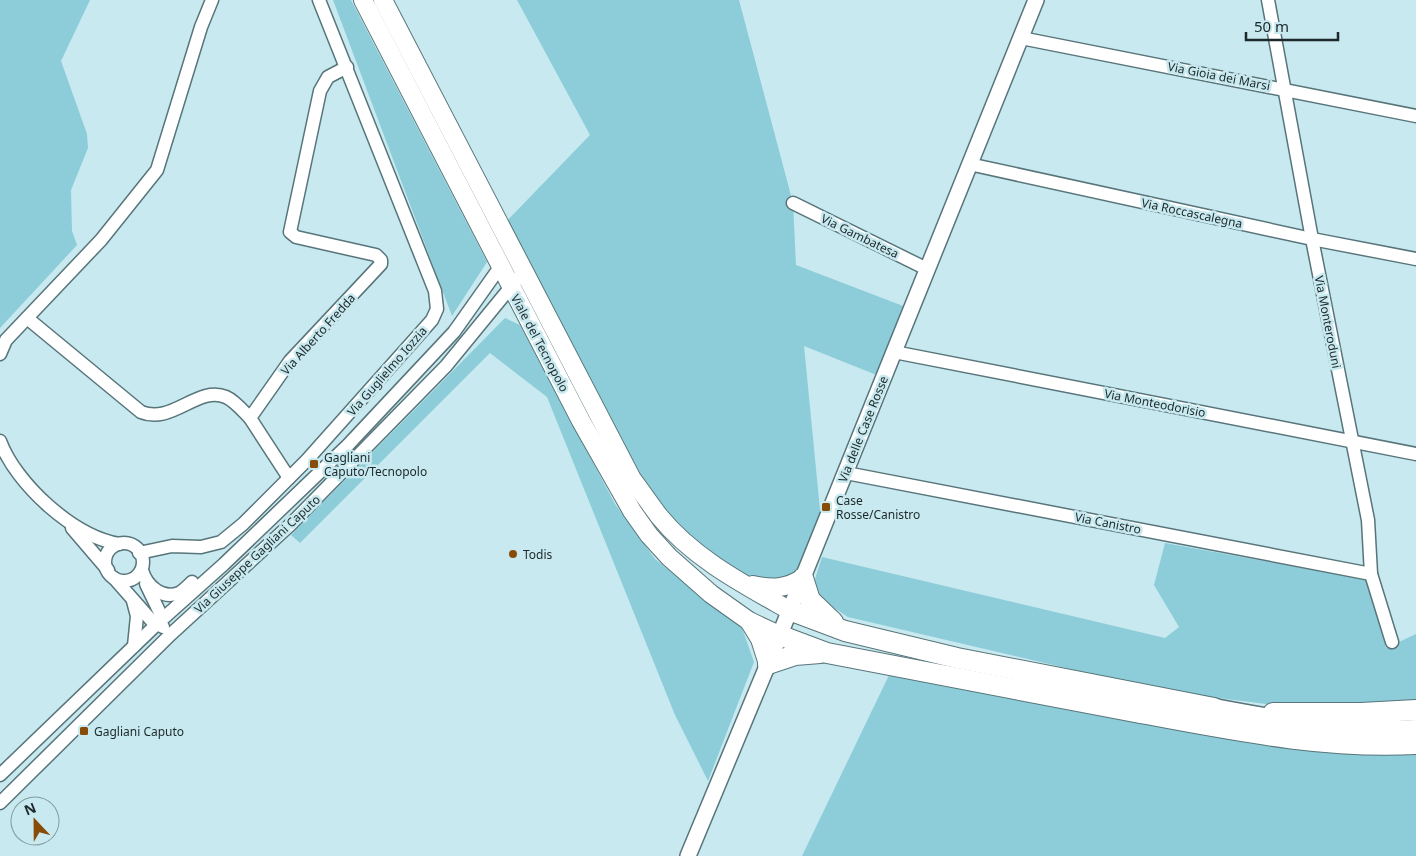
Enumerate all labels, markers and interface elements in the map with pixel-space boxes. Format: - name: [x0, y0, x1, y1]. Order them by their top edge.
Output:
- scale bar: [1246, 10, 1338, 42]
- text: 50 m: [1254, 16, 1289, 36]
- street label: Via Gioia dei Marsi: [1166, 58, 1272, 94]
- street label: Via Roccascalegna: [1140, 194, 1244, 232]
- street label: Via Gambatesa: [818, 210, 902, 262]
- street label: Via Monteroduni: [1311, 274, 1345, 370]
- street label: Via Alberto Fredda: [277, 290, 359, 378]
- street label: Viale del Tecnopolo: [507, 291, 573, 395]
- street label: Via Guglielmo Iozzia: [343, 323, 431, 419]
- street label: Via delle Case Rosse: [834, 373, 892, 485]
- street label: Via Monteodorisio: [1103, 385, 1207, 421]
- place label: Gagliani Caputo/Tecnopolo: [324, 449, 427, 480]
- marker: Gagliani Caputo/Tecnopolo: [308, 458, 320, 470]
- street label: Via Giuseppe Gagliani Caputo: [190, 491, 324, 617]
- place label: Case Rosse/Canistro: [836, 492, 920, 523]
- marker: Case Rosse/Canistro: [820, 501, 832, 513]
- street label: Via Canistro: [1073, 508, 1143, 538]
- place label: Todis: [523, 546, 553, 563]
- marker: Todis: [507, 548, 519, 560]
- place label: Gagliani Caputo: [94, 723, 184, 740]
- marker: Gagliani Caputo: [78, 725, 90, 737]
- north arrow: [10, 796, 60, 846]
- text: N: [21, 798, 39, 819]

